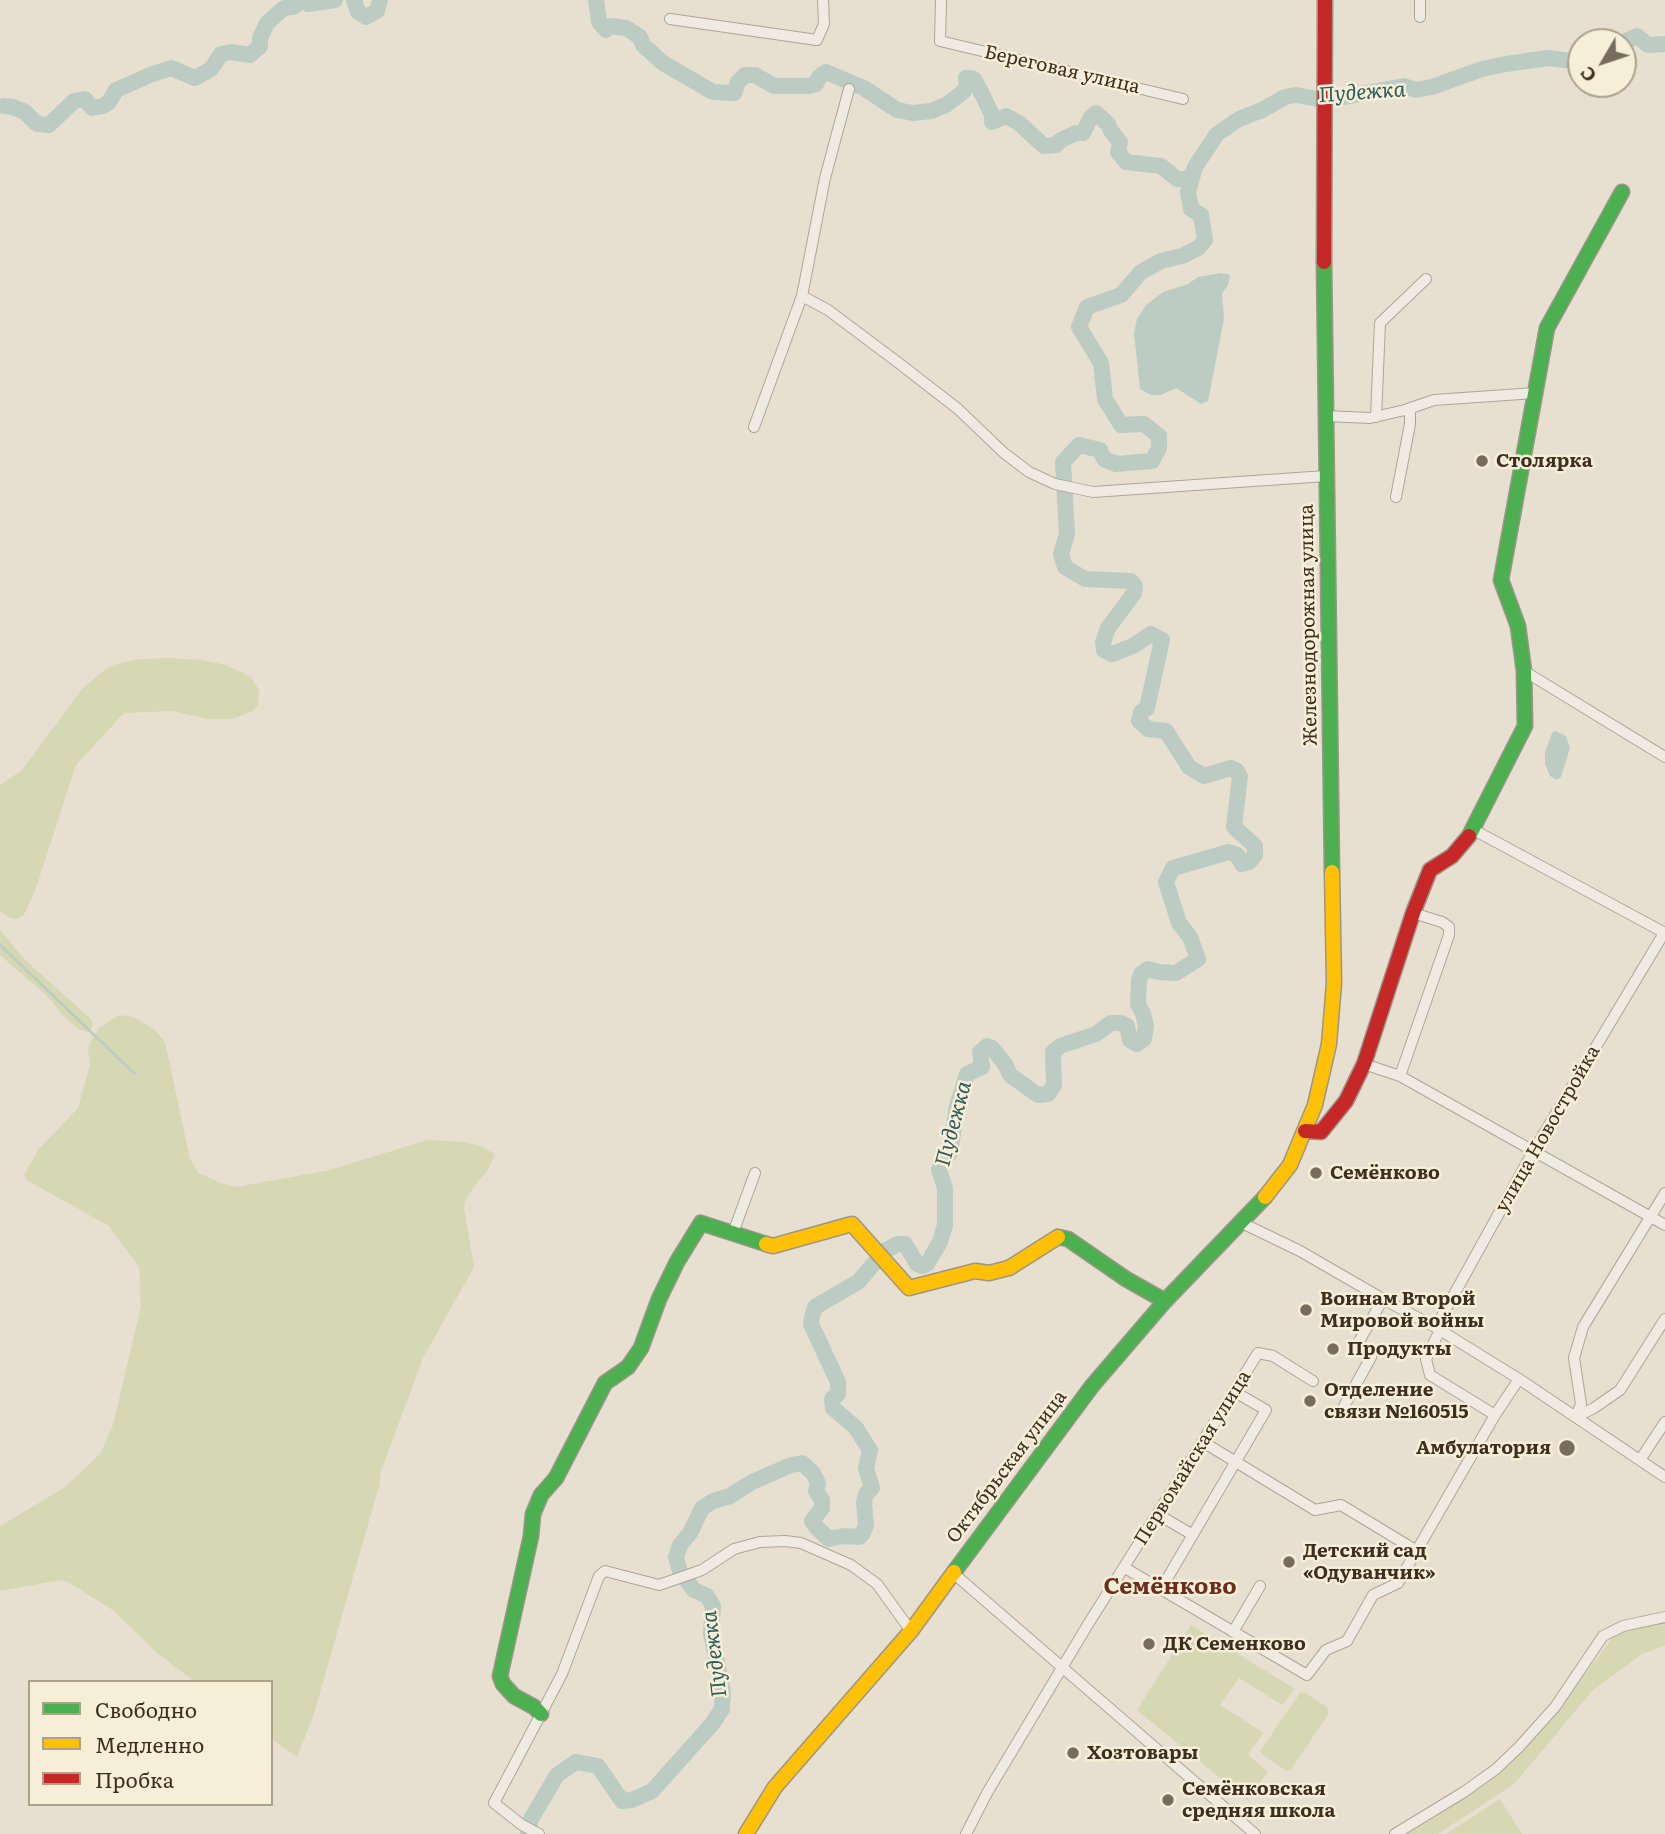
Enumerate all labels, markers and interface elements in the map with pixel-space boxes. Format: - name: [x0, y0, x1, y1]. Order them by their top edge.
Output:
- north arrow: [1567, 28, 1637, 98]
- street label: Береговая улица: [982, 41, 1142, 99]
- text: С: [1572, 61, 1602, 89]
- water label: Пудежка: [1318, 77, 1406, 109]
- place label: Столярка: [1496, 450, 1593, 472]
- marker: Столярка: [1474, 453, 1490, 469]
- street label: Железнодорожная улица: [1295, 504, 1323, 746]
- street label: улица Новостройка: [1491, 1041, 1605, 1217]
- water label: Пудежка: [931, 1079, 977, 1169]
- place label: Семёнково: [1330, 1162, 1440, 1184]
- marker: Семёнково: [1308, 1165, 1324, 1181]
- place label: Воинам Второй Мировой войны: [1320, 1288, 1484, 1332]
- marker: Воинам Второй Мировой войны: [1298, 1302, 1314, 1318]
- place label: Продукты: [1347, 1338, 1451, 1360]
- marker: Продукты: [1325, 1341, 1341, 1357]
- street label: Первомайская улица: [1130, 1366, 1256, 1550]
- place label: Отделение связи №160515: [1324, 1379, 1469, 1423]
- street label: Октябрьская улица: [942, 1386, 1072, 1548]
- marker: Отделение связи №160515: [1302, 1393, 1318, 1409]
- place label: Амбулатория: [1416, 1437, 1551, 1459]
- marker: Амбулатория: [1557, 1438, 1577, 1458]
- place label: Детский сад «Одуванчик»: [1303, 1540, 1436, 1584]
- marker: Детский сад «Одуванчик»: [1281, 1554, 1297, 1570]
- district label: Семёнково: [1103, 1573, 1237, 1601]
- water label: Пудежка: [697, 1609, 733, 1699]
- place label: ДК Семенково: [1163, 1633, 1306, 1655]
- marker: ДК Семенково: [1141, 1636, 1157, 1652]
- legend: [28, 1680, 273, 1806]
- text: Свободно: [95, 1693, 197, 1724]
- text: Медленно: [95, 1728, 204, 1759]
- place label: Хозтовары: [1087, 1742, 1198, 1764]
- marker: Хозтовары: [1065, 1745, 1081, 1761]
- text: Пробка: [95, 1763, 174, 1794]
- place label: Семёнковская средняя школа: [1182, 1778, 1335, 1822]
- marker: Семёнковская средняя школа: [1160, 1792, 1176, 1808]

